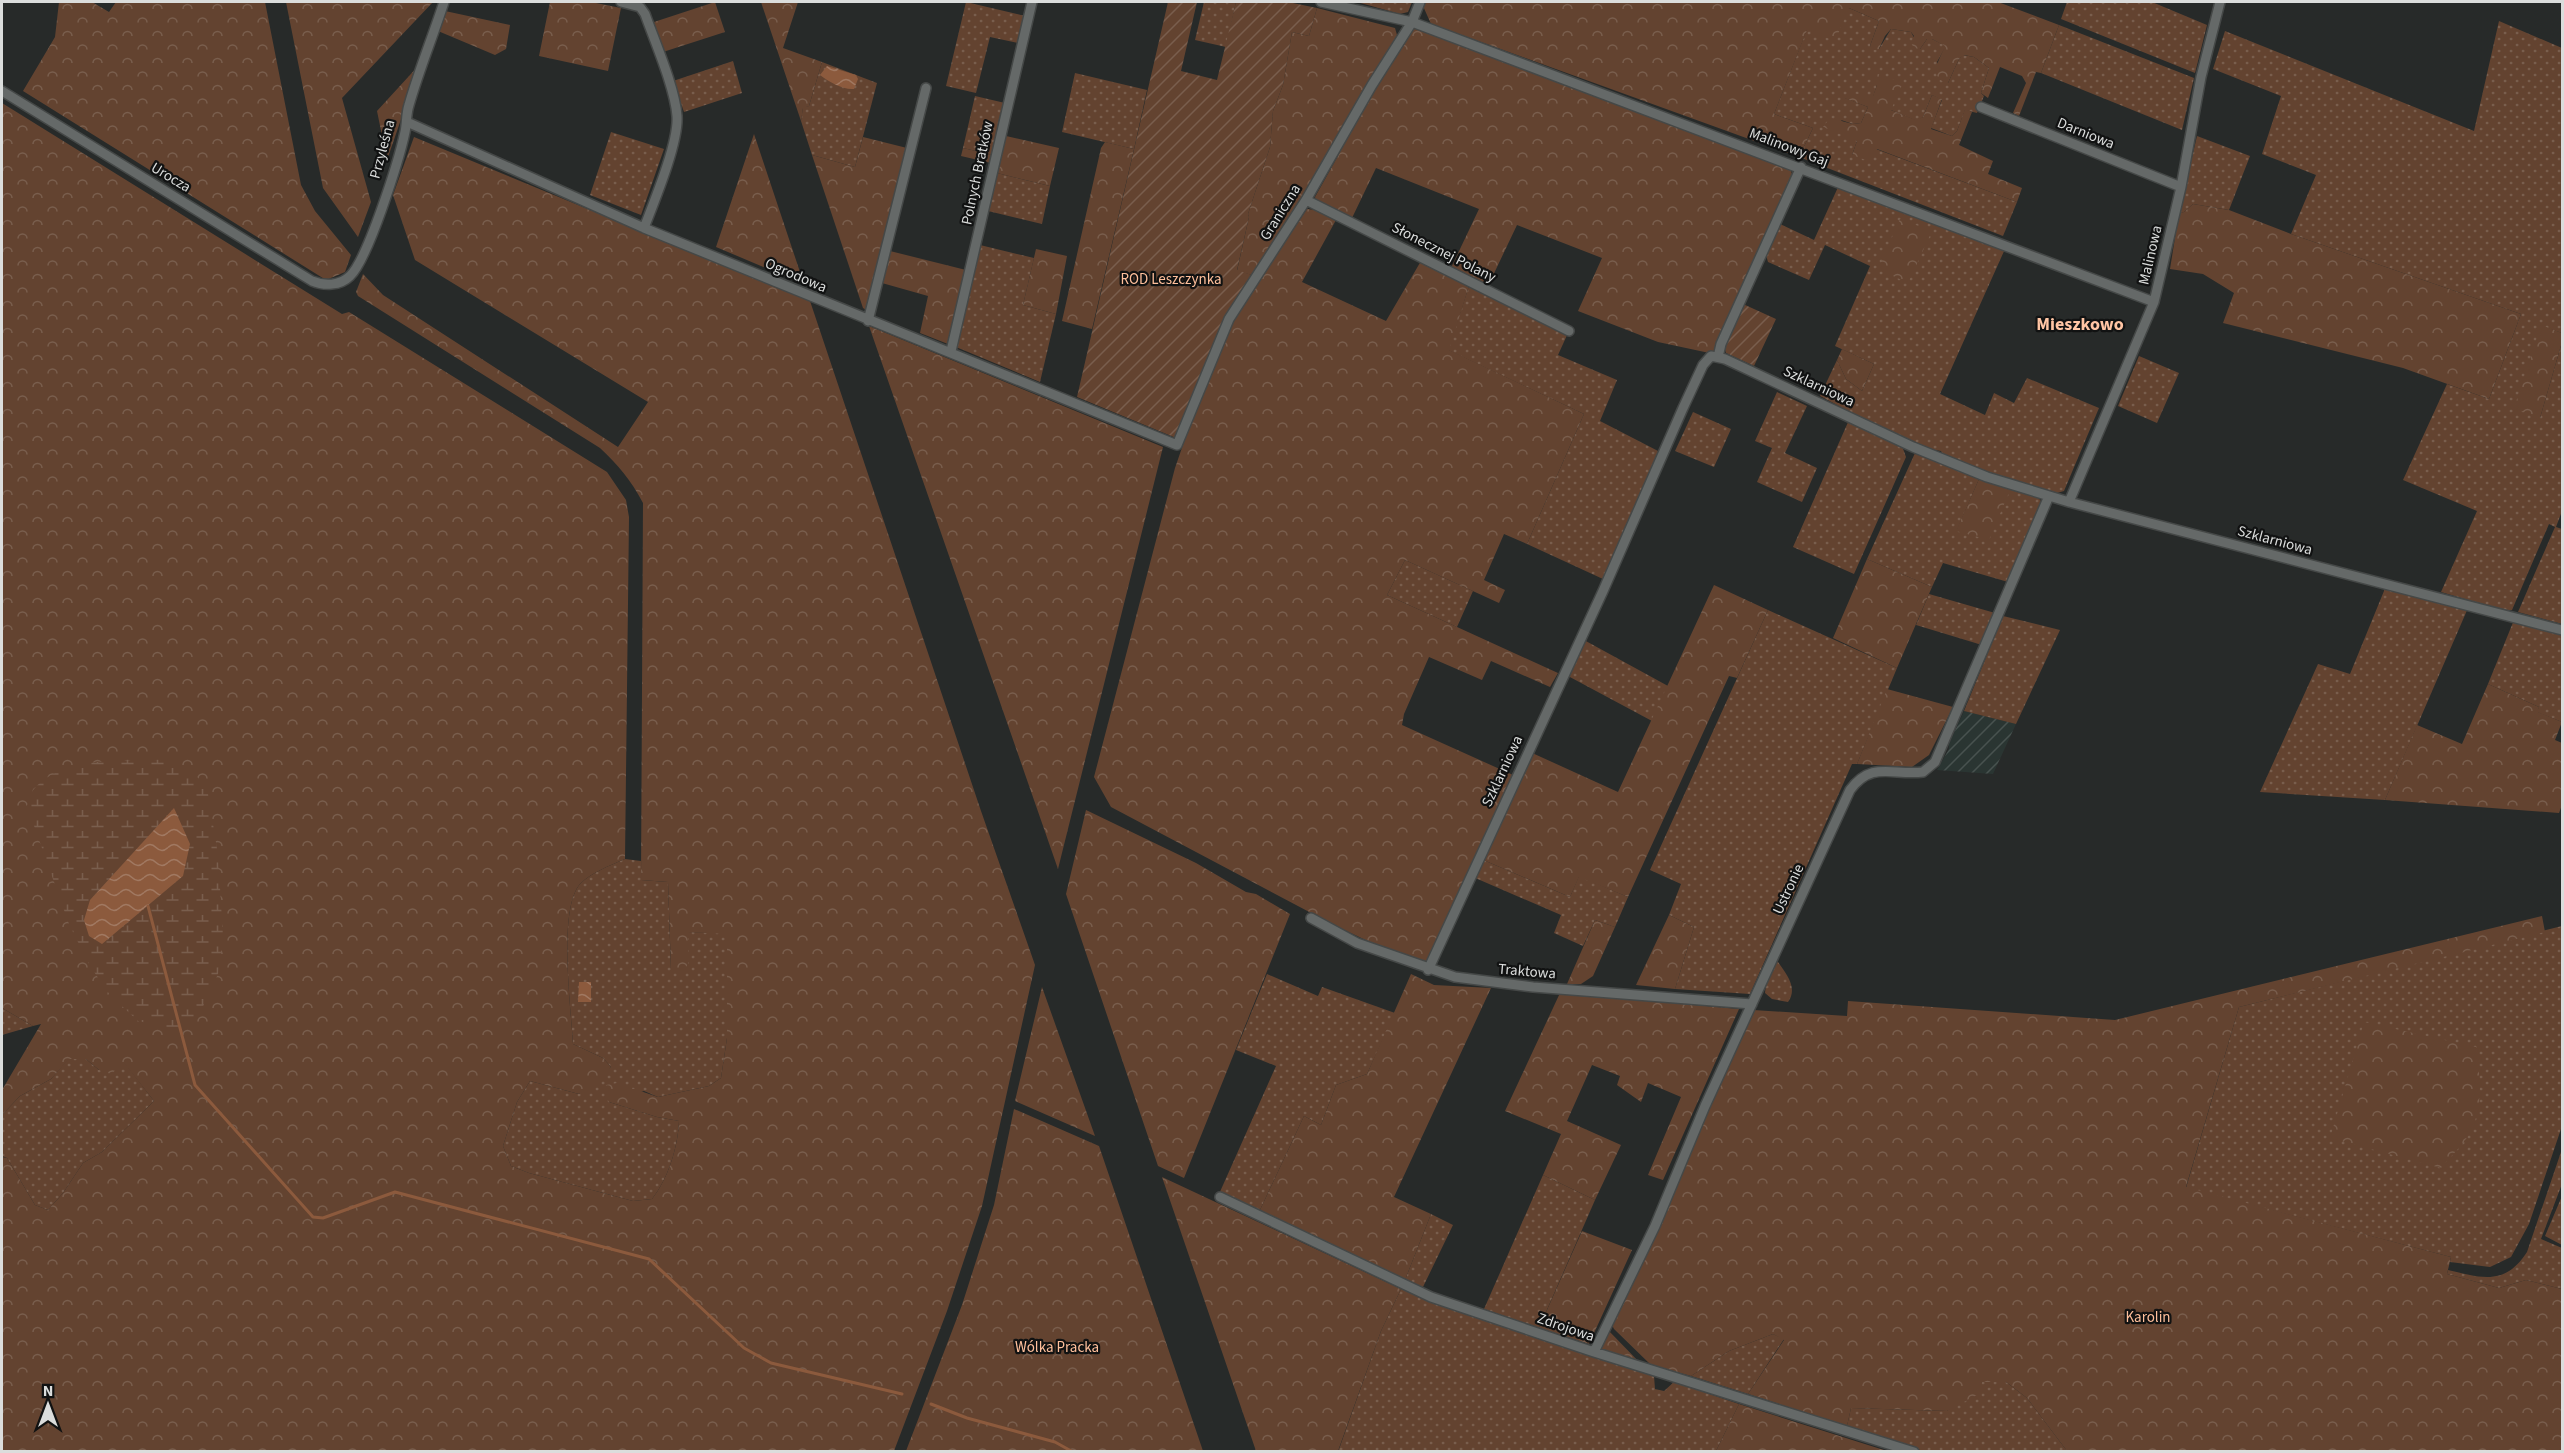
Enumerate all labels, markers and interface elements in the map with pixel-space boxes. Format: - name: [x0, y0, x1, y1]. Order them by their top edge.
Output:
- street label: Darniowa: [2054, 112, 2118, 154]
- street label: Przyleśna: [365, 117, 400, 181]
- street label: Polnych Bratków: [956, 119, 999, 227]
- street label: Malinowy Gaj: [1746, 123, 1832, 172]
- street label: Urocza: [147, 157, 195, 198]
- street label: Graniczna: [1255, 180, 1306, 244]
- street label: Słonecznej Polany: [1388, 217, 1500, 288]
- street label: Malinowa: [2133, 223, 2168, 287]
- street label: Ogrodowa: [762, 253, 830, 298]
- park label: ROD Leszczynka: [1121, 269, 1222, 290]
- district label: Mieszkowo: [2036, 312, 2124, 337]
- street label: Szklarniowa: [1780, 361, 1858, 412]
- street label: Szklarniowa: [2235, 520, 2315, 561]
- street label: Szklarniowa: [1477, 732, 1528, 810]
- street label: Ustronie: [1768, 861, 1809, 918]
- street label: Traktowa: [1497, 959, 1557, 984]
- park label: Karolin: [2125, 1307, 2171, 1328]
- street label: Zdrojowa: [1534, 1308, 1597, 1347]
- park label: Wólka Pracka: [1015, 1337, 1099, 1358]
- north arrow: [18, 1375, 78, 1435]
- text: N: [43, 1380, 53, 1402]

